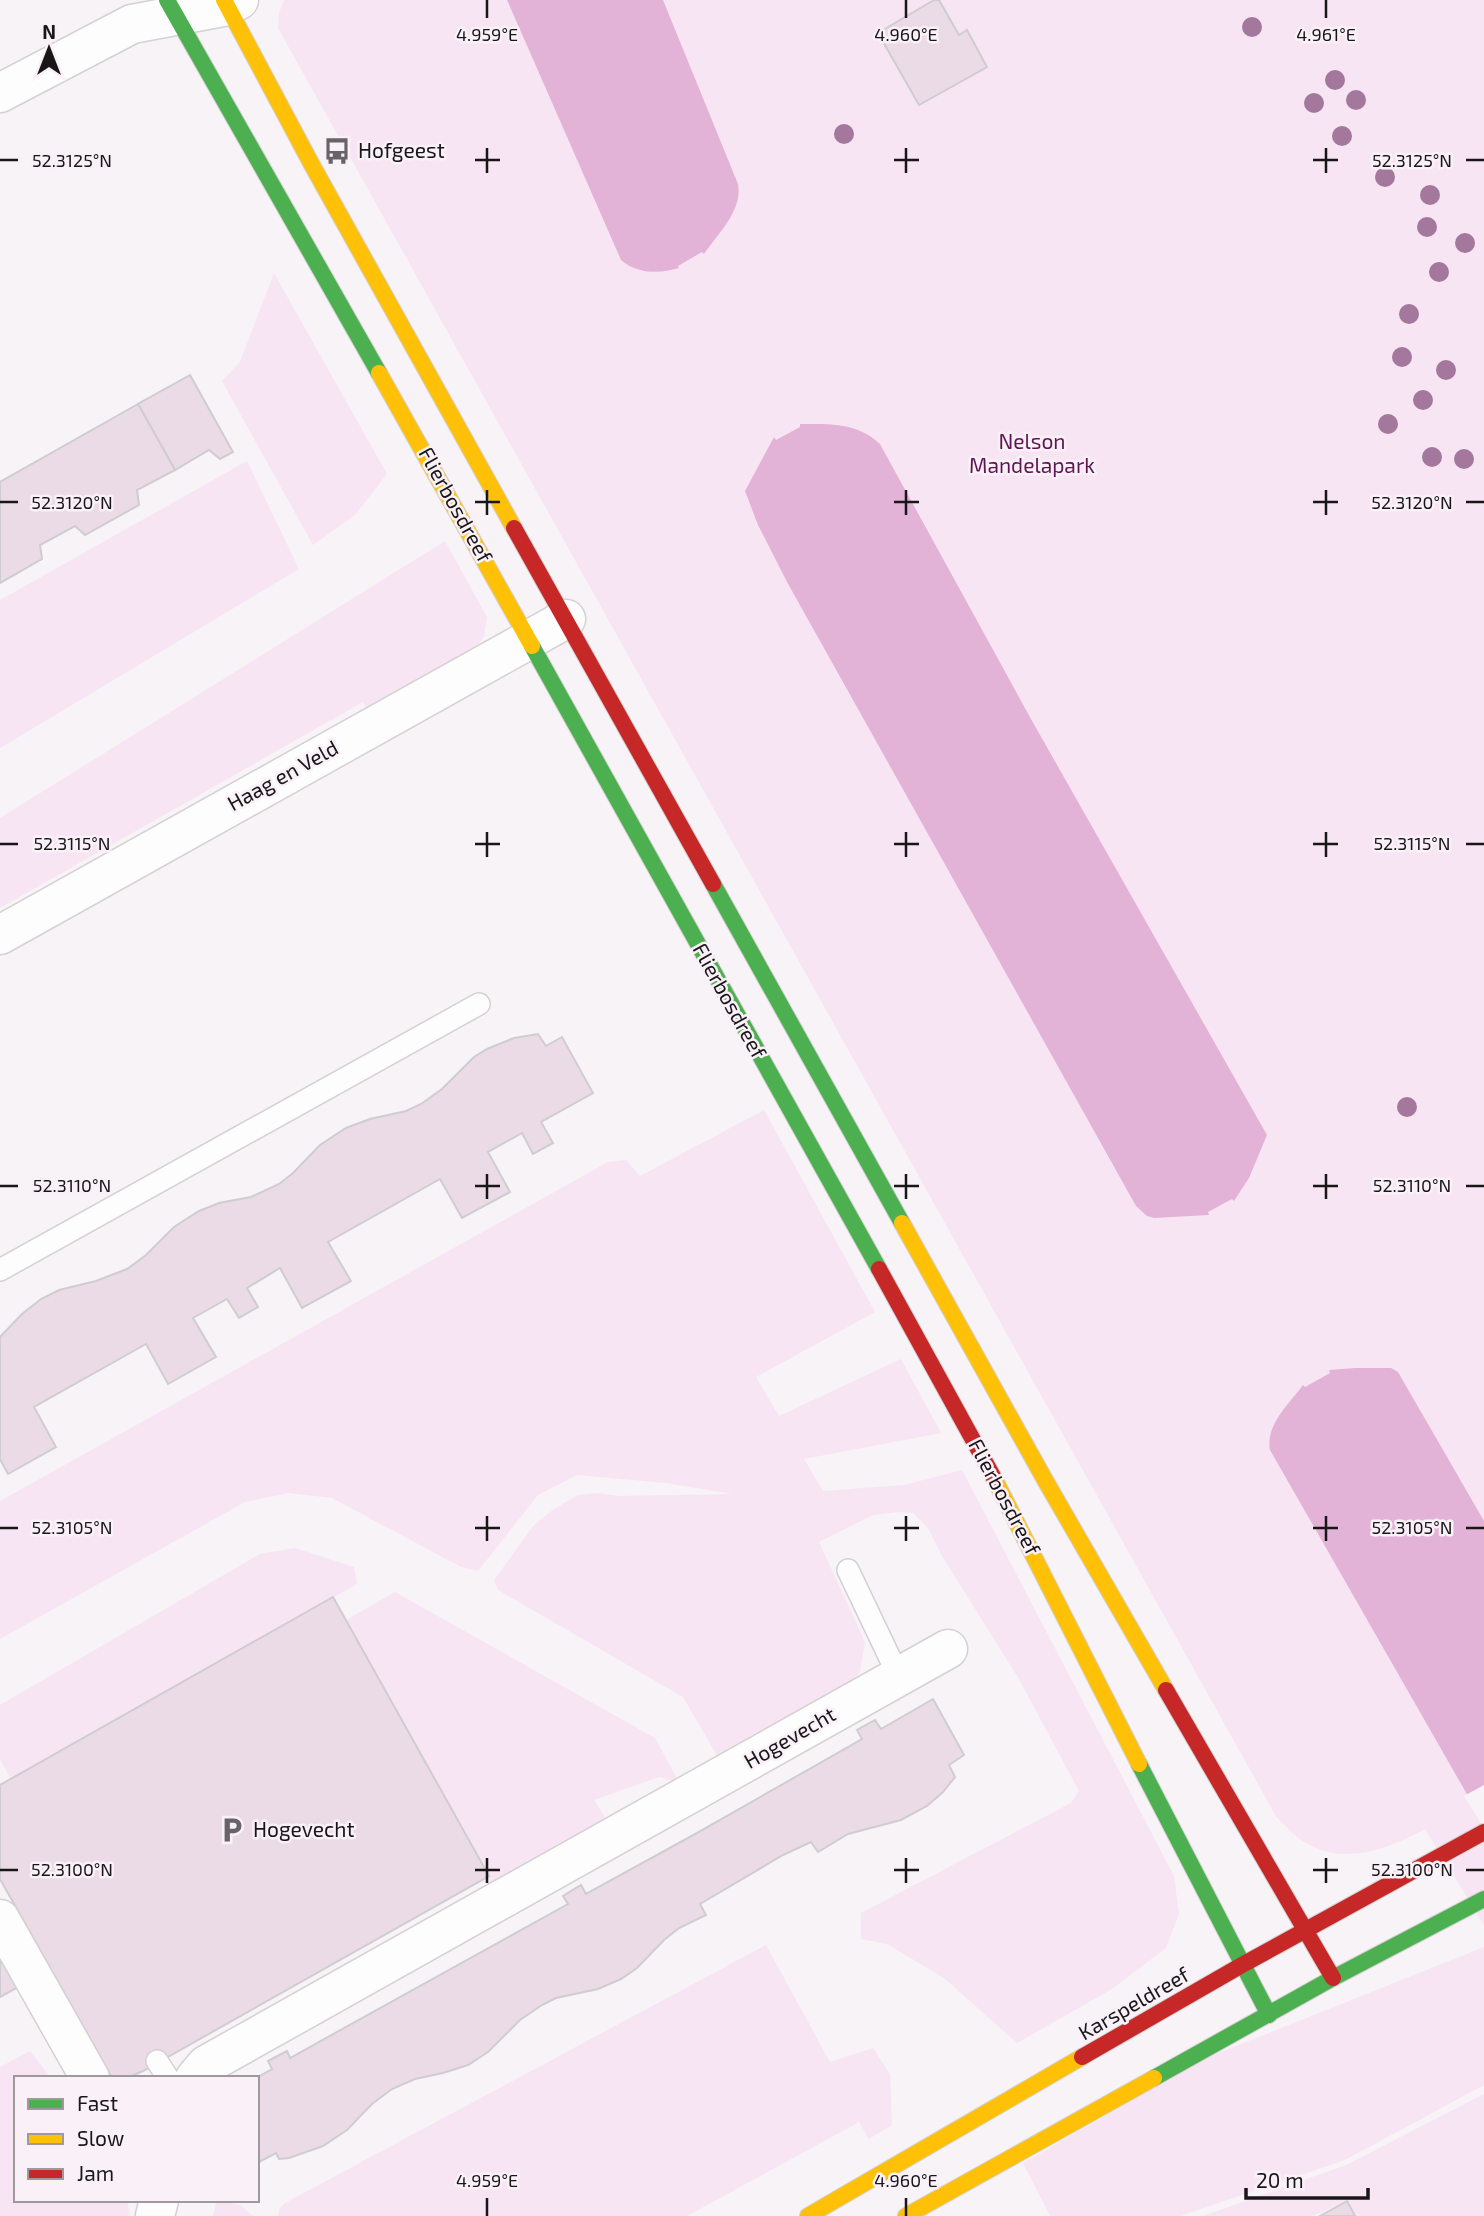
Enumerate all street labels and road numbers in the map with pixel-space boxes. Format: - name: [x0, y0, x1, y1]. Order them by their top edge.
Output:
- street label: Flierbosdreef: [414, 442, 499, 567]
- street label: Haag en Veld: [223, 734, 342, 815]
- street label: Flierbosdreef: [688, 938, 773, 1063]
- street label: Flierbosdreef: [964, 1434, 1047, 1559]
- street label: Hogevecht: [739, 1700, 839, 1773]
- street label: Karspeldreef: [1074, 1961, 1194, 2044]

